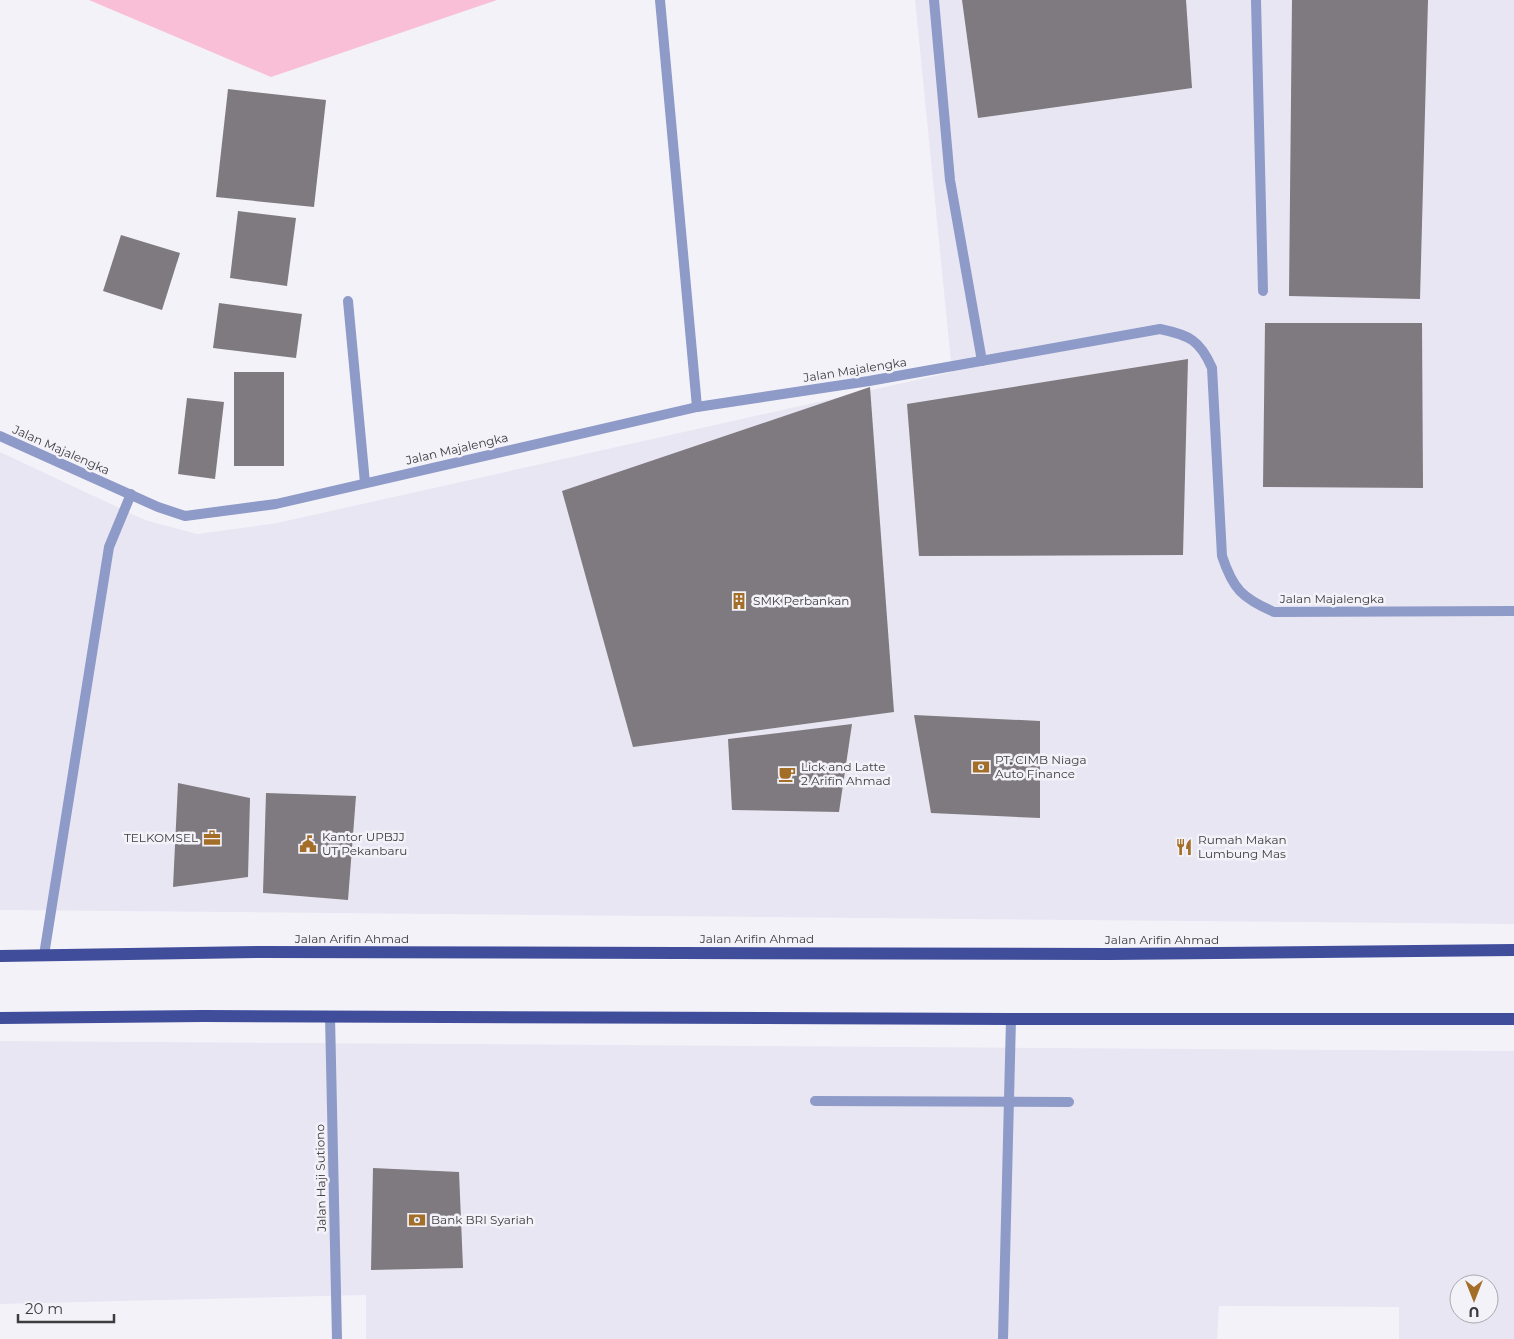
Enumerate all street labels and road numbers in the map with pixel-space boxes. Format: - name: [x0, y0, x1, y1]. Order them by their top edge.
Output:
- street label: Jalan Majalengka: [801, 354, 908, 385]
- street label: Jalan Majalengka: [9, 421, 112, 478]
- street label: Jalan Majalengka: [403, 429, 509, 468]
- street label: Jalan Majalengka: [1279, 591, 1384, 606]
- street label: Jalan Arifin Ahmad: [294, 931, 409, 946]
- street label: Jalan Arifin Ahmad: [699, 931, 814, 946]
- street label: Jalan Arifin Ahmad: [1104, 932, 1219, 947]
- street label: Jalan Haji Sutiono: [312, 1124, 329, 1233]

